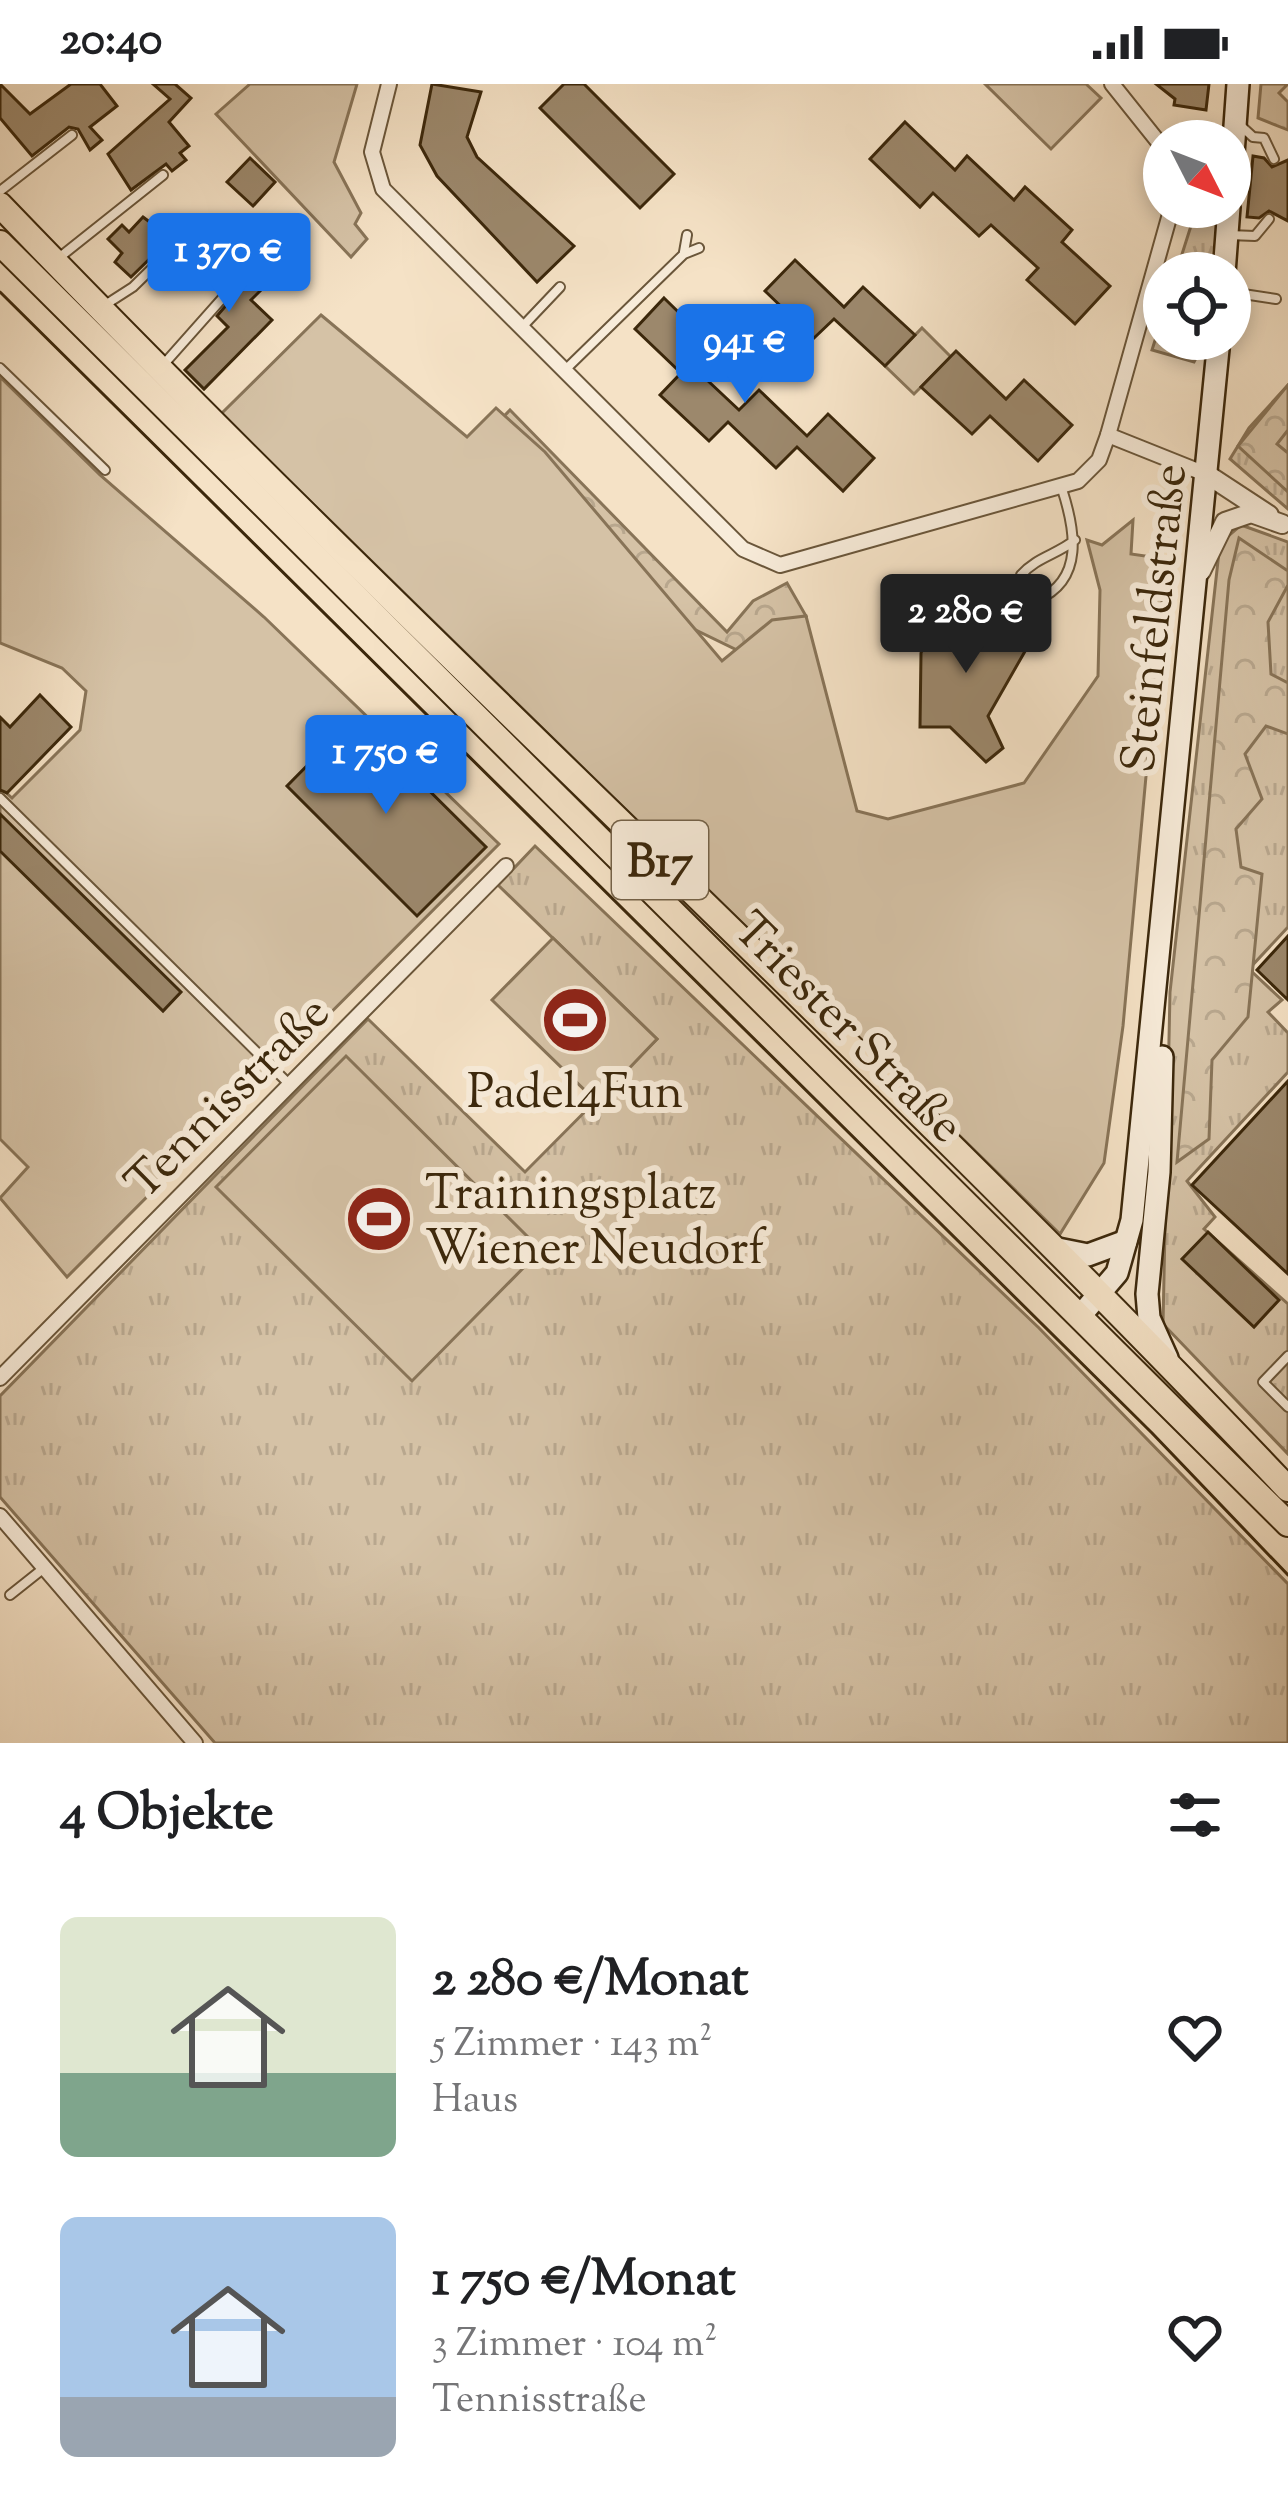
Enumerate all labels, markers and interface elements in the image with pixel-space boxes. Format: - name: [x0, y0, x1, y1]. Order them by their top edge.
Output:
- text: 20:40: [60, 10, 162, 75]
- north arrow: [1143, 120, 1251, 228]
- map controls: [1143, 120, 1251, 360]
- pin: 1 370 €: [118, 213, 340, 315]
- text: 1 370 €: [174, 224, 284, 280]
- button: locate: [1143, 252, 1251, 360]
- pin: 941 €: [661, 304, 829, 406]
- text: 941 €: [703, 315, 787, 371]
- street label: Steinfeldstraße: [1107, 461, 1208, 776]
- pin: 2 280 €: [855, 574, 1077, 676]
- text: 2 280 €: [907, 585, 1025, 641]
- pin: 1 750 €: [275, 715, 497, 817]
- text: 1 750 €: [332, 726, 440, 782]
- road number: B17: [612, 821, 708, 899]
- street label: Triester Straße: [715, 899, 977, 1161]
- street label: Tennisstraße: [112, 982, 348, 1218]
- sports icon: Padel4Fun: [540, 985, 610, 1055]
- place label: Padel4Fun: [467, 1061, 683, 1130]
- place label: Trainingsplatz Wiener Neudorf: [425, 1162, 767, 1286]
- sports icon: Trainingsplatz Wiener Neudorf: [344, 1184, 414, 1254]
- text: 4 Objekte: [60, 1779, 274, 1852]
- icon: filters: [1162, 1782, 1228, 1848]
- text: 2 280 €/Monat: [432, 1945, 749, 2018]
- icon: home: [156, 1965, 300, 2109]
- icon: heart: [1162, 2004, 1228, 2070]
- text: 5 Zimmer · 143 m²: [432, 2018, 712, 2074]
- text: Haus: [432, 2074, 518, 2130]
- text: 1 750 €/Monat: [432, 2245, 736, 2318]
- icon: home: [156, 2265, 300, 2409]
- icon: heart: [1162, 2304, 1228, 2370]
- text: 3 Zimmer · 104 m²: [432, 2318, 717, 2374]
- text: Tennisstraße: [432, 2374, 647, 2430]

